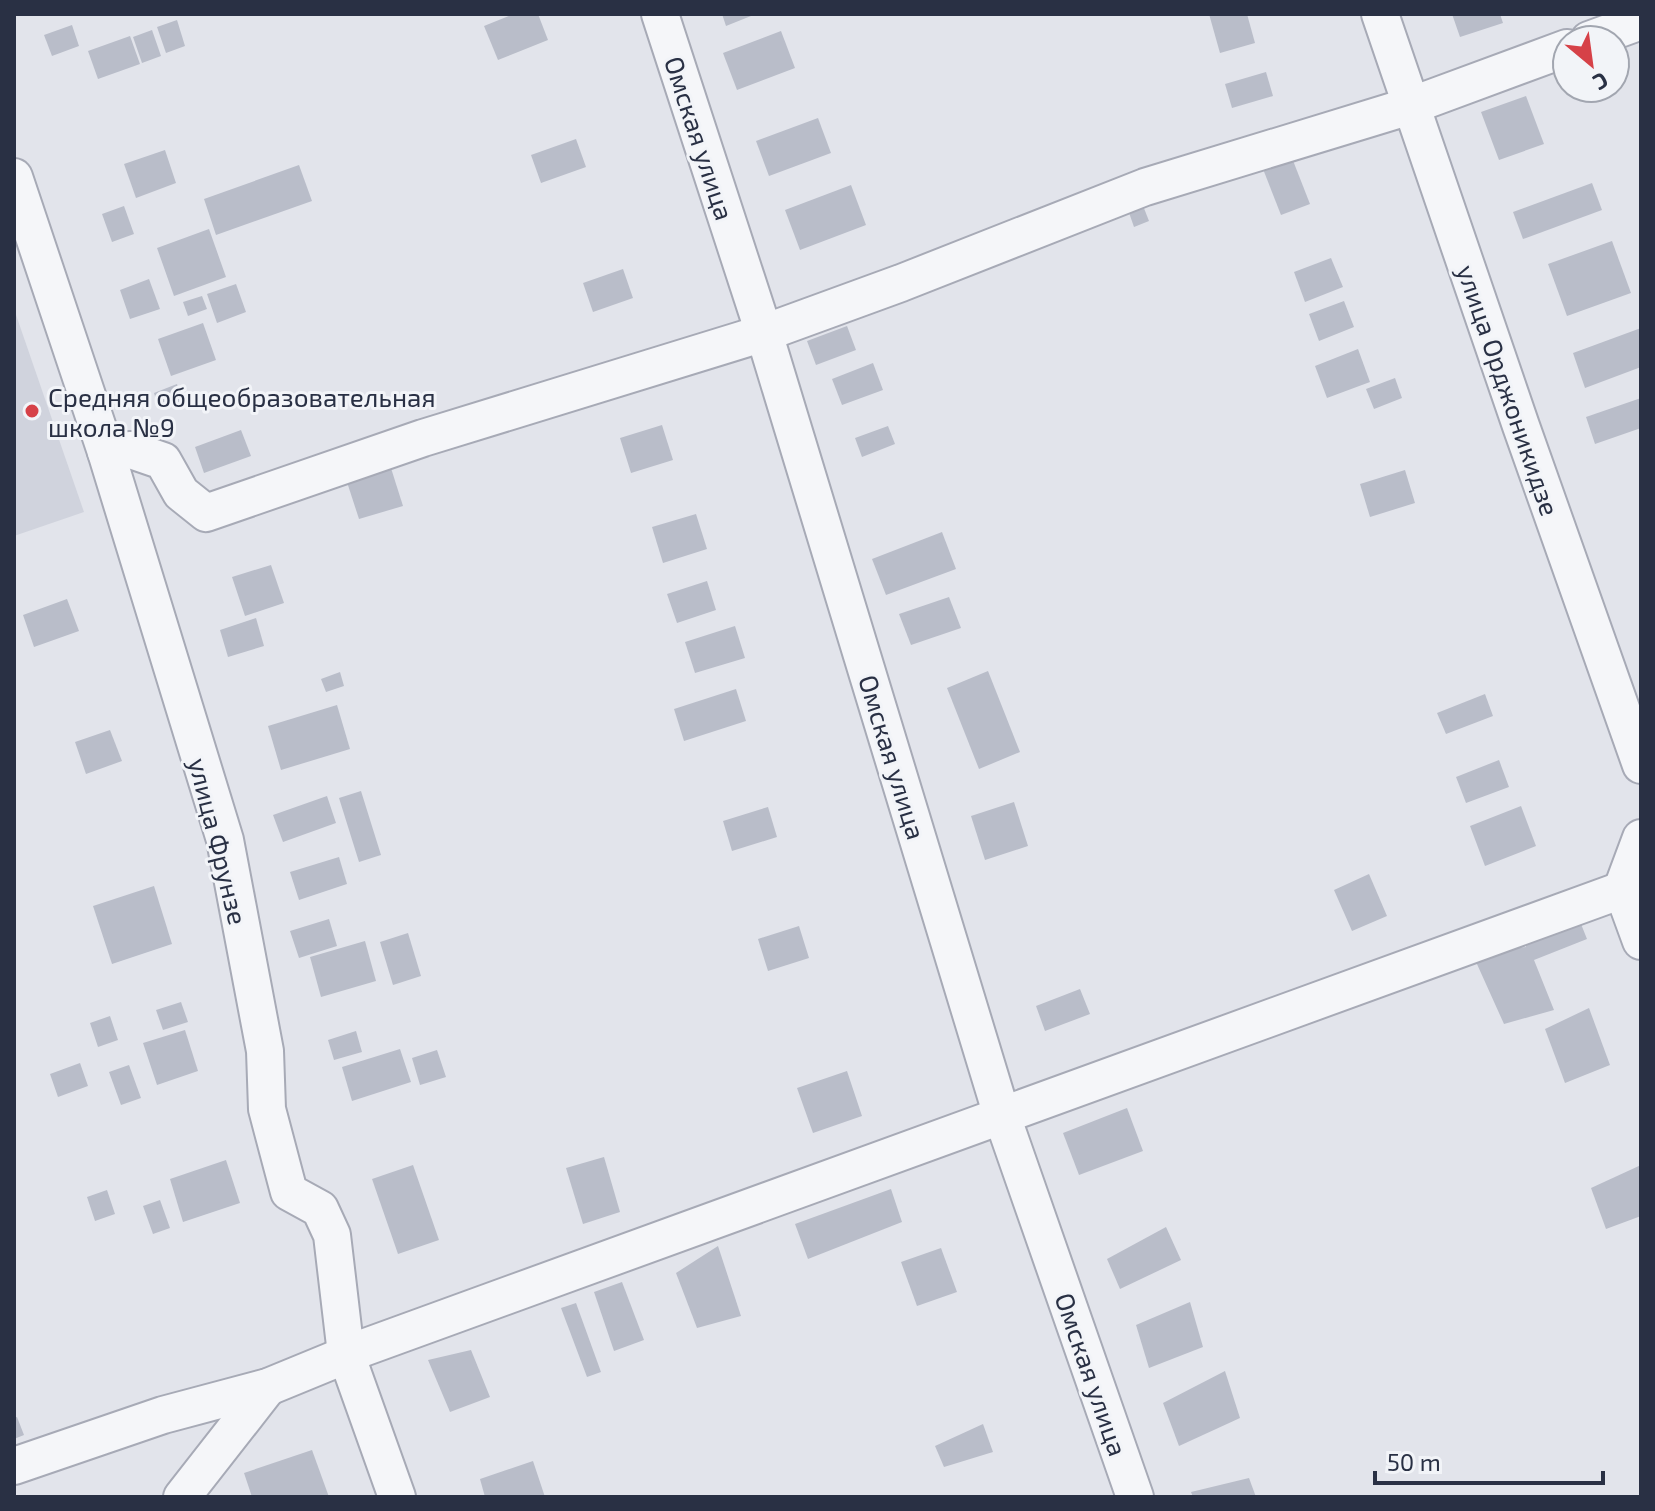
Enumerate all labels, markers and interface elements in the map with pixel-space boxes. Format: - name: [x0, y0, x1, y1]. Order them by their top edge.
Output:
- north arrow: [1551, 24, 1631, 104]
- street label: Омская улица: [658, 52, 741, 224]
- text: С: [1589, 68, 1613, 97]
- street label: улица Орджоникидзе: [1451, 261, 1567, 520]
- place label: Средняя общеобразовательная школа №9: [48, 381, 436, 442]
- marker: Средняя общеобразовательная школа №9: [23, 402, 41, 420]
- street label: Омская улица: [852, 671, 933, 843]
- street label: улица Фрунзе: [182, 754, 255, 928]
- street label: Омская улица: [1049, 1288, 1134, 1460]
- scale bar: [1375, 1435, 1603, 1485]
- text: 50 m: [1387, 1447, 1441, 1476]

